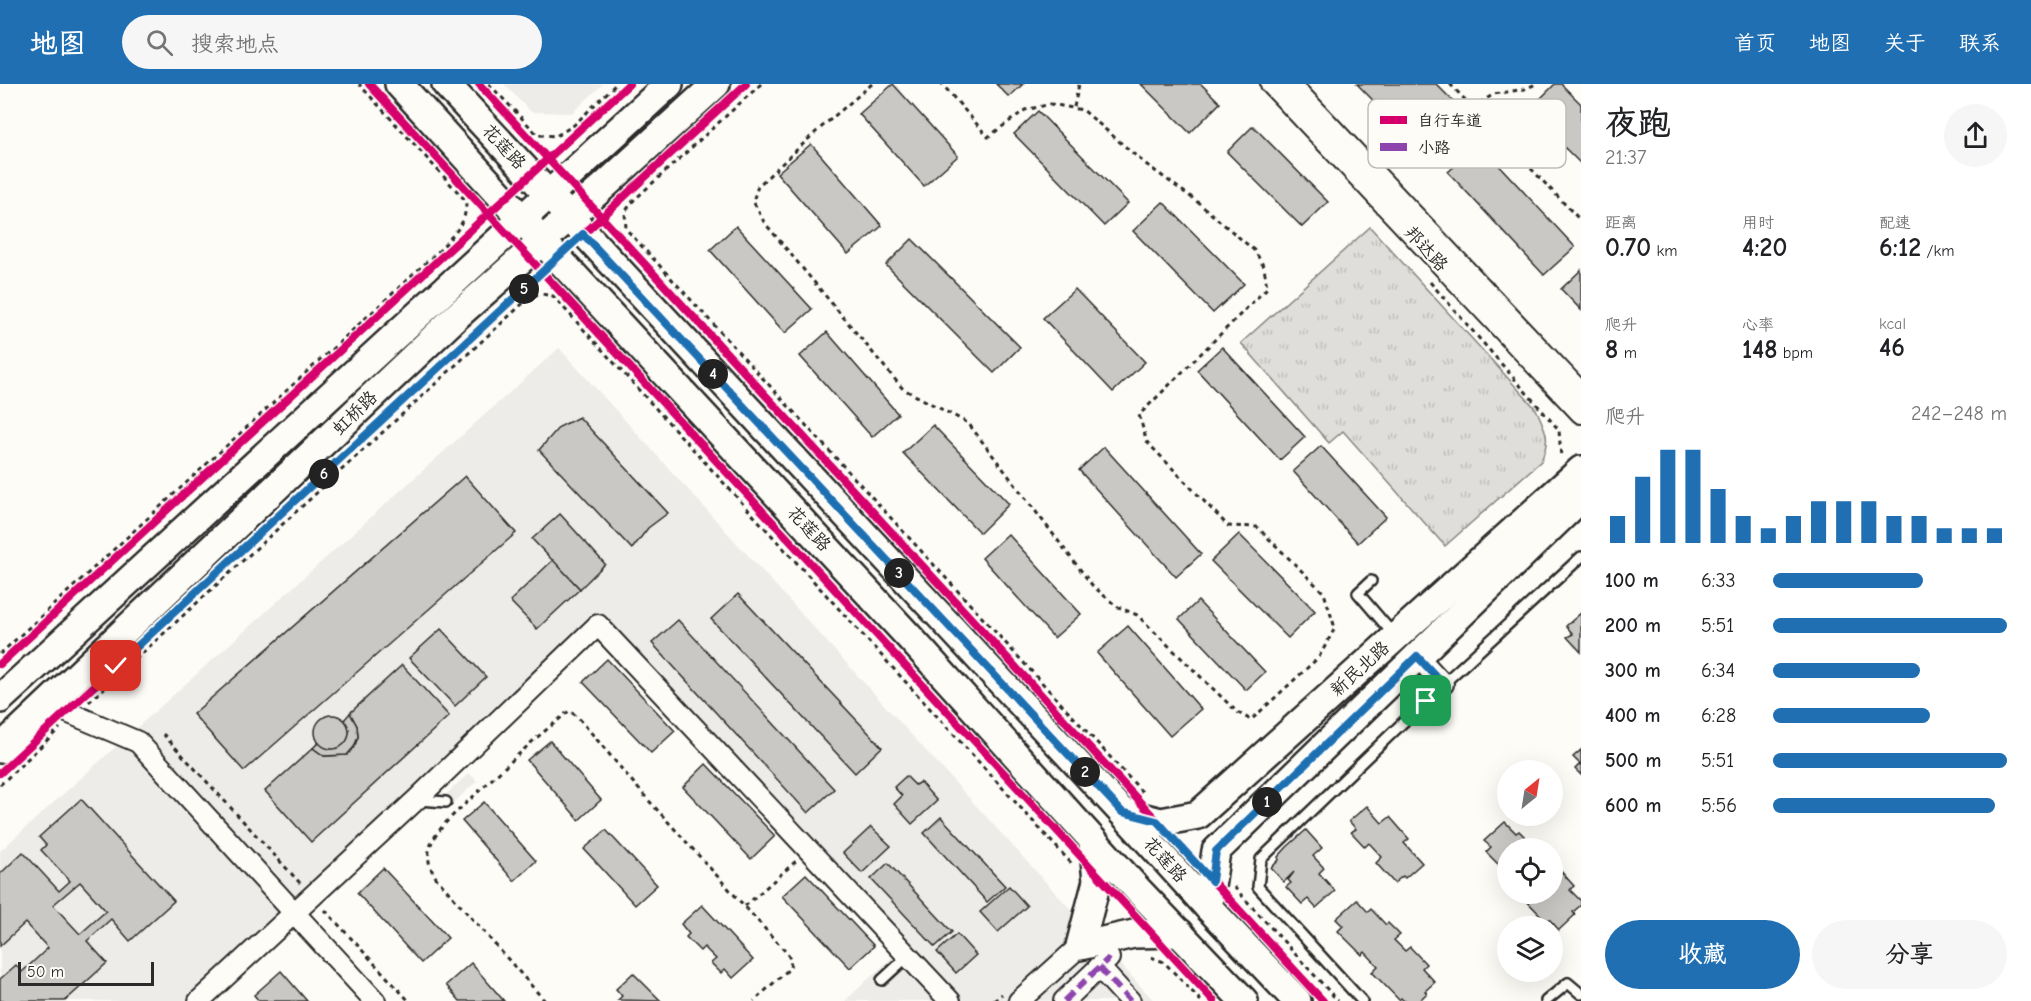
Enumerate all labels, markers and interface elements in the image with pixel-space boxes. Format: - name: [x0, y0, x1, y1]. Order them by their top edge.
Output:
- search box: [122, 15, 542, 69]
- icon: search: [143, 26, 176, 59]
- text: 地图: [30, 28, 86, 60]
- text: 搜索地点: [191, 31, 279, 57]
- text: 首页: [1734, 31, 1776, 55]
- text: 地图: [1809, 31, 1851, 55]
- text: 关于: [1884, 31, 1926, 55]
- text: 联系: [1959, 31, 2001, 55]
- legend: [1368, 99, 1566, 168]
- text: 夜跑: [1605, 104, 1671, 142]
- button: share: [1944, 104, 2007, 167]
- text: 自行车道: [1418, 112, 1482, 130]
- street label: 花莲路: [478, 120, 530, 174]
- text: 小路: [1418, 139, 1450, 157]
- text: 21:37: [1605, 146, 1647, 169]
- text: 距离: [1605, 214, 1637, 232]
- text: 用时: [1742, 214, 1774, 232]
- text: 配速: [1879, 214, 1911, 232]
- street label: 邦达路: [1400, 222, 1452, 276]
- text: 0.70: [1605, 233, 1651, 263]
- text: 4:20: [1742, 233, 1787, 263]
- text: 6:12: [1879, 233, 1921, 263]
- text: km: [1651, 242, 1677, 260]
- text: /km: [1921, 242, 1954, 260]
- pin: 5: [509, 274, 539, 304]
- text: 5: [520, 280, 528, 298]
- text: kcal: [1879, 315, 1906, 333]
- text: 爬升: [1605, 316, 1637, 334]
- text: 心率: [1742, 316, 1774, 334]
- text: 46: [1879, 333, 1905, 363]
- text: 8: [1605, 335, 1618, 365]
- text: 148: [1742, 335, 1777, 365]
- text: m: [1618, 344, 1637, 362]
- text: bpm: [1777, 344, 1813, 362]
- pin: 4: [698, 359, 728, 389]
- text: 4: [709, 365, 717, 383]
- street label: 虹桥路: [328, 387, 382, 439]
- text: 242–248 m: [1911, 402, 2007, 425]
- text: 爬升: [1605, 405, 1645, 428]
- pin: 6: [309, 459, 339, 489]
- text: 6: [320, 465, 328, 483]
- street label: 花莲路: [783, 502, 835, 556]
- pin: 3: [884, 558, 914, 588]
- text: 3: [895, 564, 903, 582]
- text: 100 m: [1605, 569, 1659, 592]
- text: 6:33: [1701, 569, 1736, 592]
- text: 200 m: [1605, 614, 1661, 637]
- text: 5:51: [1701, 614, 1734, 637]
- street label: 新民北路: [1326, 637, 1394, 701]
- pin: [90, 640, 141, 691]
- icon: check: [99, 649, 132, 682]
- text: 300 m: [1605, 659, 1661, 682]
- text: 6:34: [1701, 659, 1735, 682]
- pin: [1400, 675, 1451, 726]
- icon: arrive: [1409, 684, 1442, 717]
- text: 400 m: [1605, 704, 1660, 727]
- text: 6:28: [1701, 704, 1736, 727]
- text: 500 m: [1605, 749, 1662, 772]
- text: 5:51: [1701, 749, 1734, 772]
- pin: 2: [1070, 757, 1100, 787]
- north arrow: [1497, 760, 1563, 826]
- map controls: [1497, 760, 1563, 982]
- text: 2: [1081, 763, 1089, 781]
- pin: 1: [1252, 787, 1282, 817]
- text: 1: [1264, 793, 1270, 811]
- text: 600 m: [1605, 794, 1661, 817]
- text: 5:56: [1701, 794, 1737, 817]
- street label: 花莲路: [1139, 833, 1191, 887]
- button: locate: [1497, 838, 1563, 904]
- button: layers: [1497, 916, 1563, 982]
- button: 收藏: [1605, 920, 1800, 989]
- button: 分享: [1812, 920, 2007, 989]
- scale bar: [18, 959, 154, 986]
- text: 50 m: [27, 963, 64, 981]

